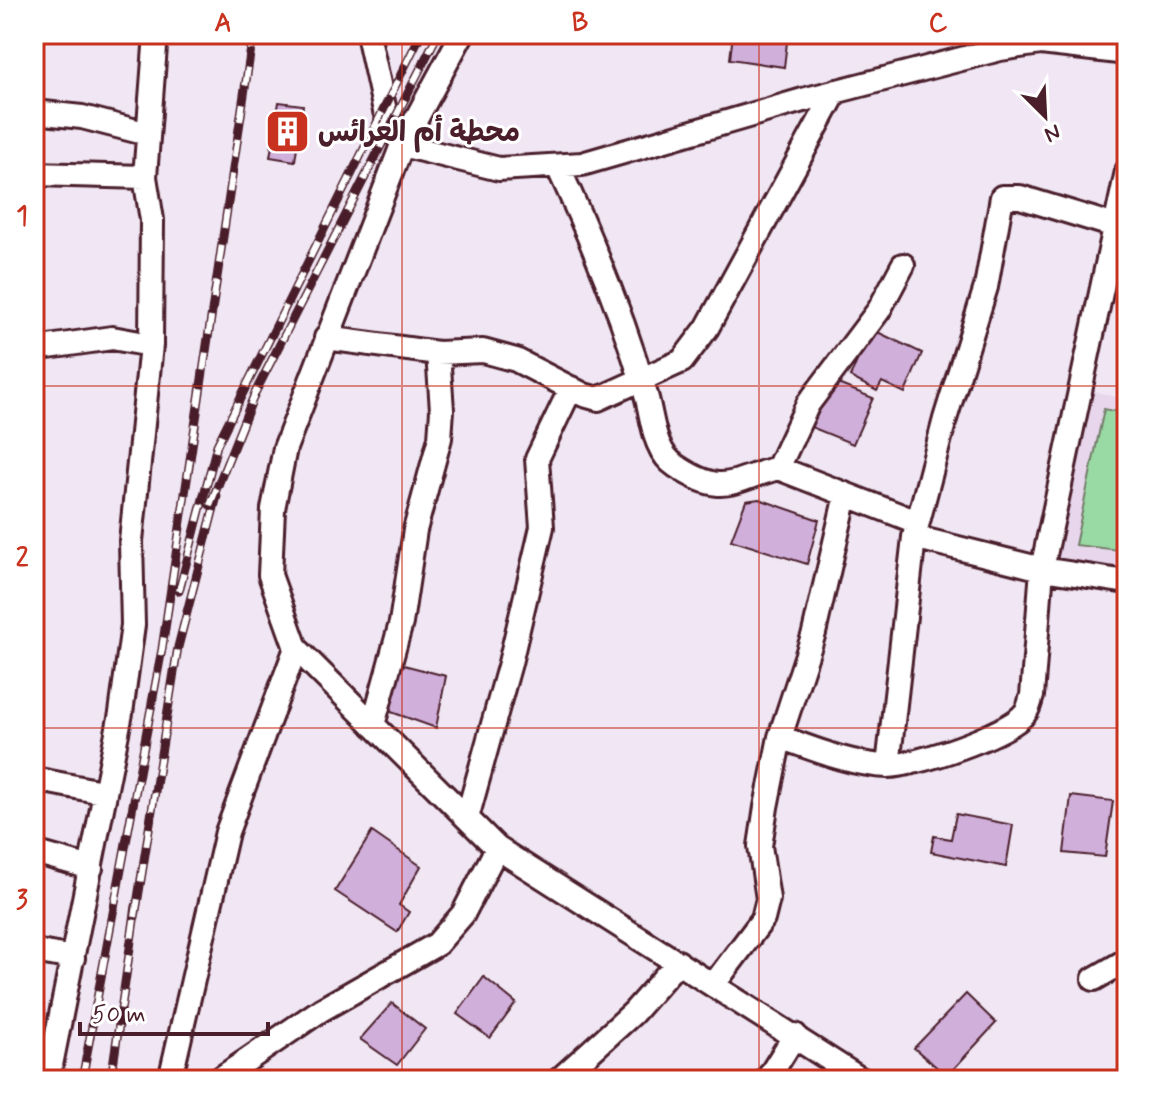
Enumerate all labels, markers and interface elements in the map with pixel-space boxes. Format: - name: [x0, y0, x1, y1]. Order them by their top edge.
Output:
- text: A: [214, 7, 232, 41]
- text: B: [572, 7, 588, 41]
- text: C: [929, 7, 948, 41]
- north arrow: [1005, 76, 1085, 156]
- building icon: محطة أم العرائس: [263, 107, 311, 155]
- place label: محطة أم العرائس: [318, 114, 520, 153]
- text: N: [1040, 117, 1065, 148]
- text: 1: [16, 200, 28, 234]
- text: 2: [16, 542, 29, 576]
- text: 3: [16, 884, 28, 918]
- scale bar: [80, 986, 268, 1036]
- text: 50 m: [92, 1000, 146, 1031]

